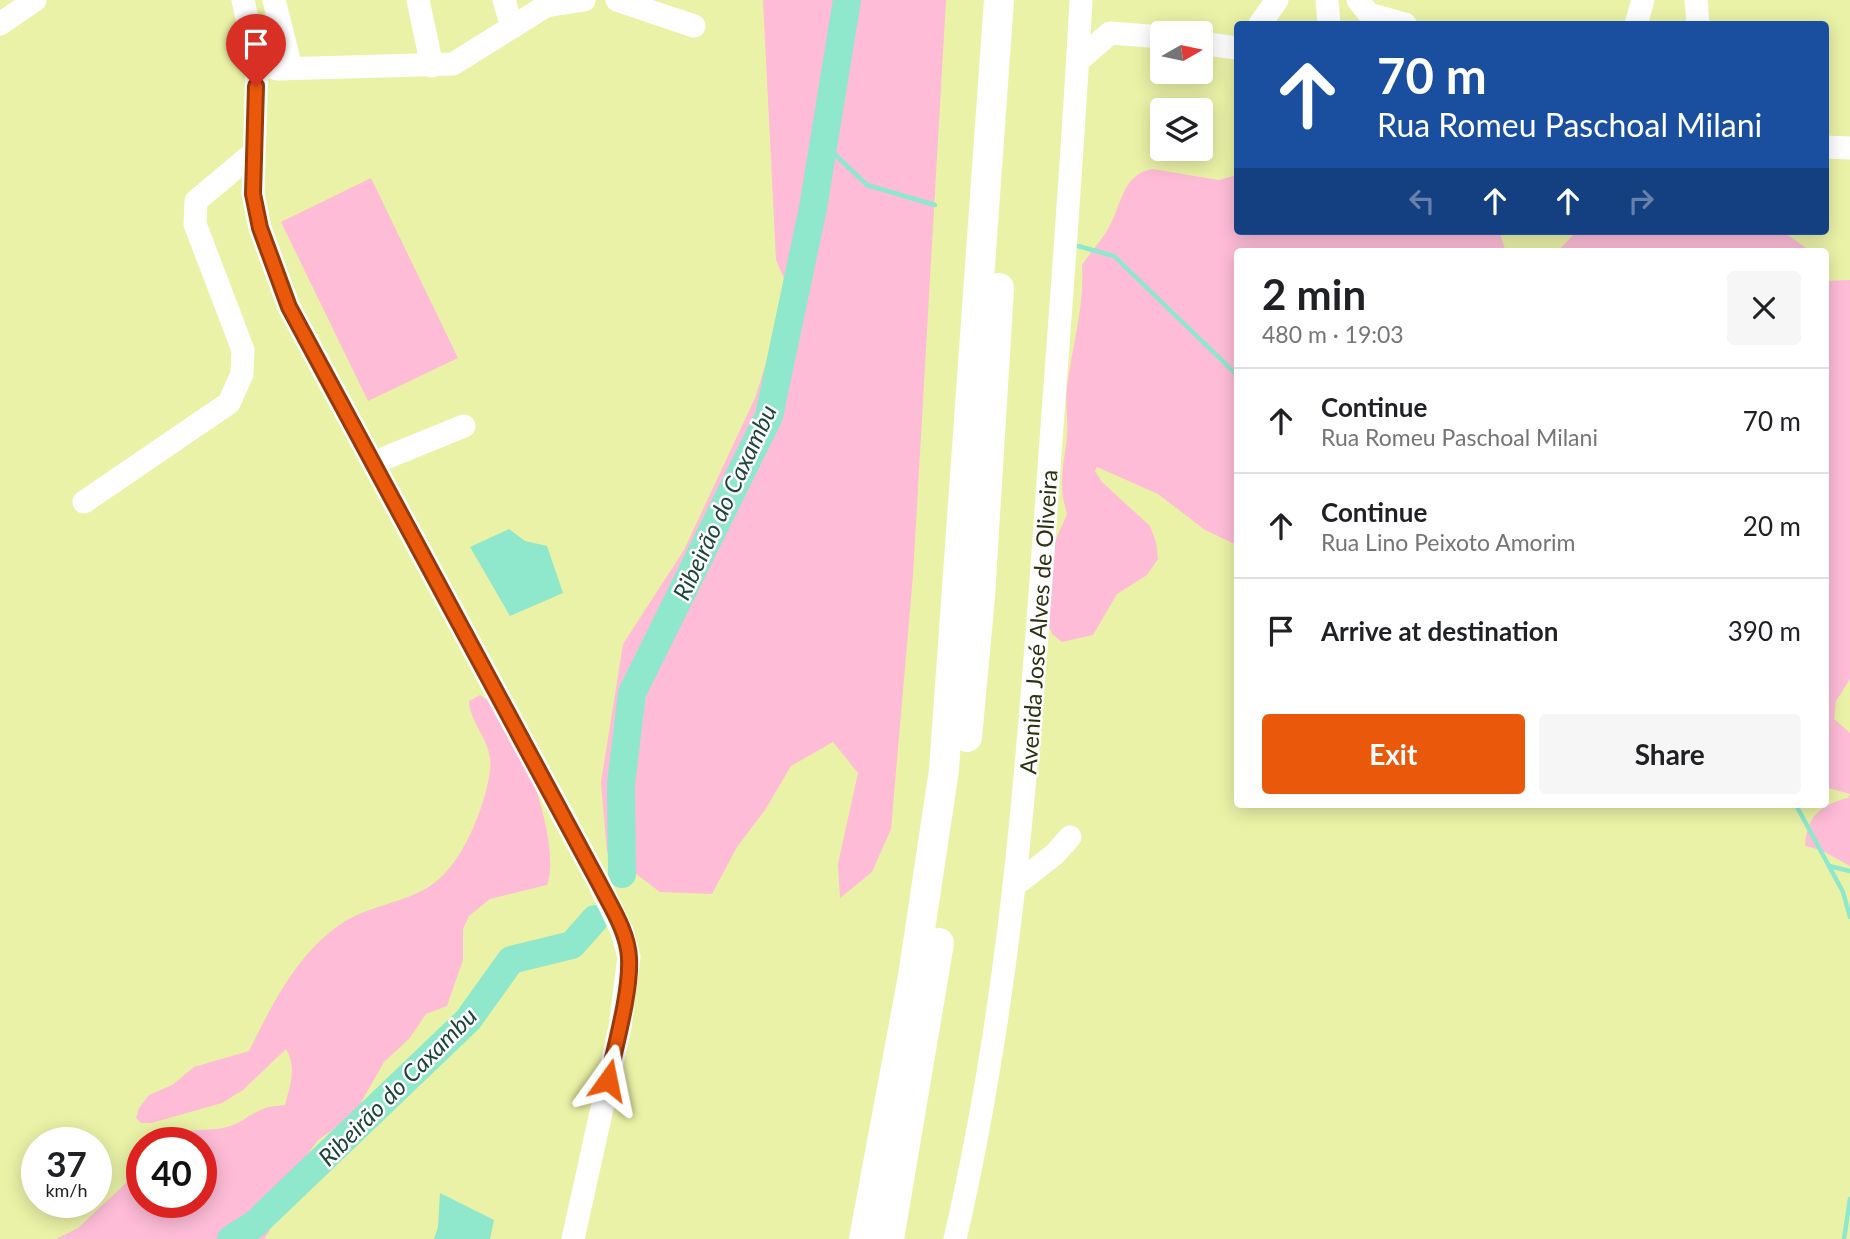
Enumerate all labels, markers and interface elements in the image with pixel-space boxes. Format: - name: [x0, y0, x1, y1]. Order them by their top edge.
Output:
- pin: [226, 14, 286, 86]
- north arrow: [1150, 21, 1213, 84]
- map controls: [1150, 21, 1213, 161]
- icon: arrive: [237, 25, 275, 63]
- text: 70 m: [1377, 46, 1487, 104]
- icon: ahead: [1262, 49, 1353, 140]
- button: layers: [1150, 98, 1213, 161]
- text: Rua Romeu Paschoal Milani: [1377, 105, 1762, 144]
- icon: left: [1403, 182, 1441, 220]
- icon: ahead: [1476, 182, 1514, 220]
- icon: ahead: [1549, 182, 1587, 220]
- icon: right: [1622, 182, 1660, 220]
- text: 2 min: [1262, 269, 1366, 319]
- button: close: [1727, 271, 1801, 345]
- text: 480 m · 19:03: [1262, 320, 1404, 348]
- text: Continue: [1321, 391, 1427, 423]
- water label: Ribeirão do Caxambu: [666, 400, 782, 604]
- icon: ahead: [1262, 402, 1300, 440]
- text: 70 m: [1743, 405, 1801, 437]
- text: Rua Romeu Paschoal Milani: [1321, 423, 1598, 451]
- street label: Avenida José Alves de Oliveira: [1013, 469, 1063, 775]
- text: Continue: [1321, 496, 1427, 528]
- icon: ahead: [1262, 507, 1300, 545]
- text: 20 m: [1743, 510, 1801, 542]
- text: Rua Lino Peixoto Amorim: [1321, 528, 1575, 556]
- icon: arrive: [1262, 612, 1300, 650]
- text: Arrive at destination: [1321, 615, 1558, 647]
- text: 390 m: [1728, 615, 1801, 647]
- button: Exit: [1262, 714, 1525, 794]
- button: Share: [1539, 714, 1801, 794]
- water label: Ribeirão do Caxambu: [312, 1001, 482, 1171]
- position arrow: [571, 1043, 645, 1117]
- speed limit sign: 40: [126, 1127, 217, 1218]
- text: 37: [46, 1142, 87, 1184]
- text: km/h: [45, 1179, 88, 1201]

